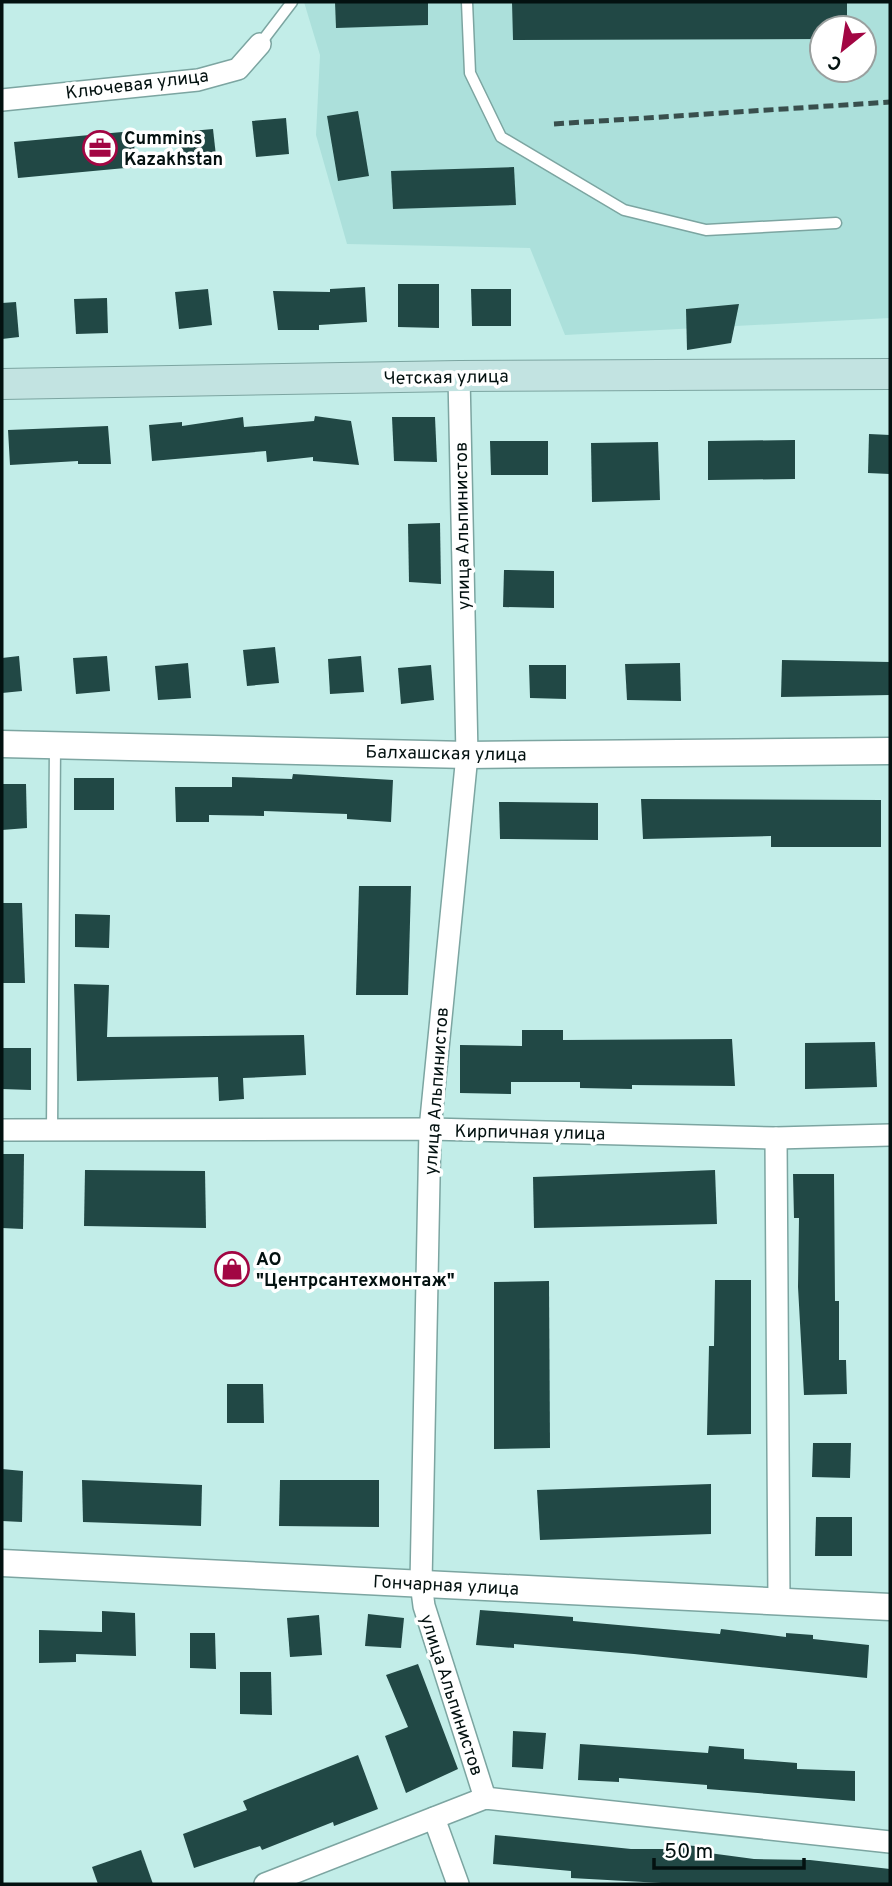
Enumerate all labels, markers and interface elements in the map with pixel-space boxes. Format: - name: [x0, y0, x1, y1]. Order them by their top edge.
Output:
- north arrow: [808, 14, 878, 84]
- text: С: [824, 49, 847, 75]
- street label: Ключевая улица: [64, 65, 210, 106]
- place label: Cummins Kazakhstan: [124, 128, 223, 172]
- office icon: Cummins Kazakhstan: [81, 129, 119, 167]
- street label: Четская улица: [383, 366, 509, 391]
- street label: улица Альпинистов: [451, 442, 476, 610]
- street label: Балхашская улица: [365, 742, 527, 767]
- street label: улица Альпинистов: [420, 1006, 455, 1176]
- street label: Кирпичная улица: [454, 1121, 606, 1146]
- place label: АО "Центрсантехмонтаж": [256, 1249, 455, 1293]
- shop icon: АО "Центрсантехмонтаж": [213, 1250, 251, 1288]
- street label: Гончарная улица: [372, 1571, 520, 1602]
- street label: улица Альпинистов: [414, 1612, 488, 1779]
- scale bar: [654, 1826, 804, 1870]
- text: 50 m: [664, 1839, 713, 1866]

